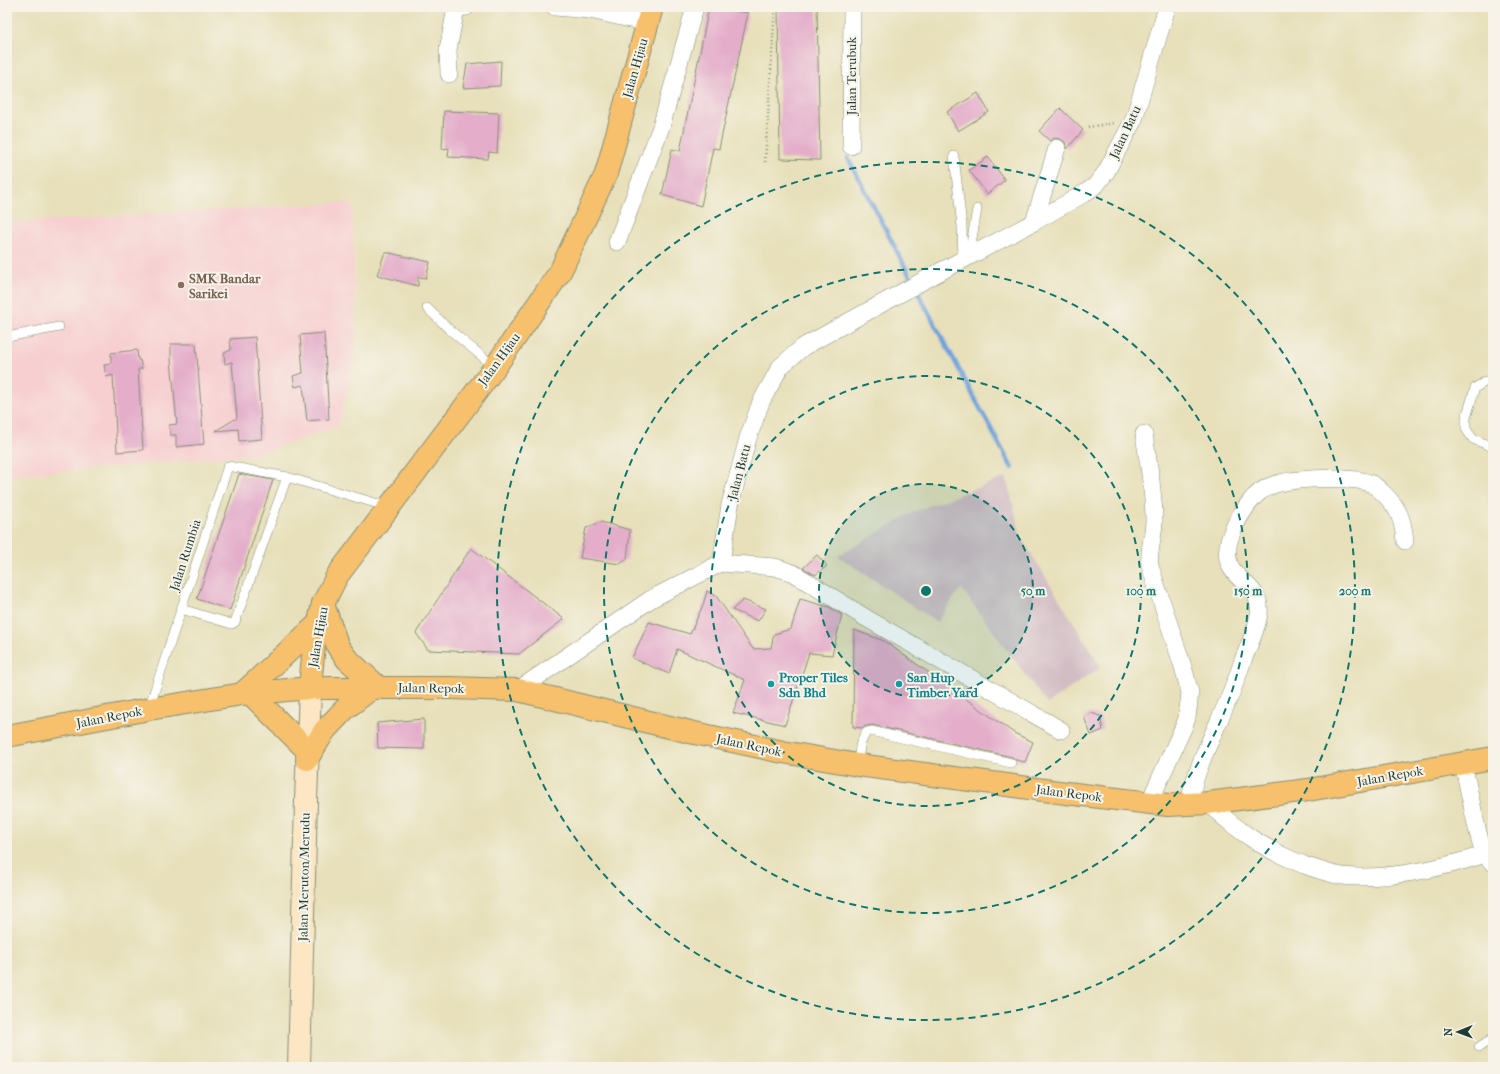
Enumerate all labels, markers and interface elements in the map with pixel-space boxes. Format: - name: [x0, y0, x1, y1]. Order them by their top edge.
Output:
- street label: Jalan Hijau: [619, 36, 651, 100]
- street label: Jalan Terubuk: [844, 37, 859, 116]
- street label: Jalan Batu: [1106, 102, 1144, 162]
- place label: SMK Bandar Sarikei: [189, 271, 261, 301]
- marker: SMK Bandar Sarikei: [176, 280, 186, 290]
- street label: Jalan Hijau: [474, 329, 523, 389]
- street label: Jalan Batu: [724, 442, 754, 502]
- street label: Jalan Rumbia: [166, 516, 204, 594]
- centre of rings: [919, 584, 933, 598]
- text: 50 m: [1021, 584, 1046, 598]
- text: 100 m: [1126, 584, 1157, 598]
- text: 150 m: [1234, 584, 1263, 598]
- text: 200 m: [1339, 584, 1372, 598]
- street label: Jalan Hijau: [305, 605, 331, 669]
- place label: Proper Tiles Sdn Bhd: [779, 670, 848, 700]
- place label: San Hup Timber Yard: [906, 670, 979, 700]
- marker: Proper Tiles Sdn Bhd: [766, 679, 776, 689]
- marker: San Hup Timber Yard: [894, 679, 904, 689]
- street label: Jalan Repok: [397, 680, 465, 696]
- street label: Jalan Repok: [74, 703, 143, 731]
- street label: Jalan Repok: [714, 731, 783, 759]
- street label: Jalan Repok: [1355, 763, 1424, 789]
- street label: Jalan Repok: [1034, 781, 1103, 805]
- street label: Jalan Meruton/Merudu: [295, 812, 313, 943]
- north arrow: [1438, 1012, 1478, 1052]
- text: N: [1442, 1027, 1455, 1036]

